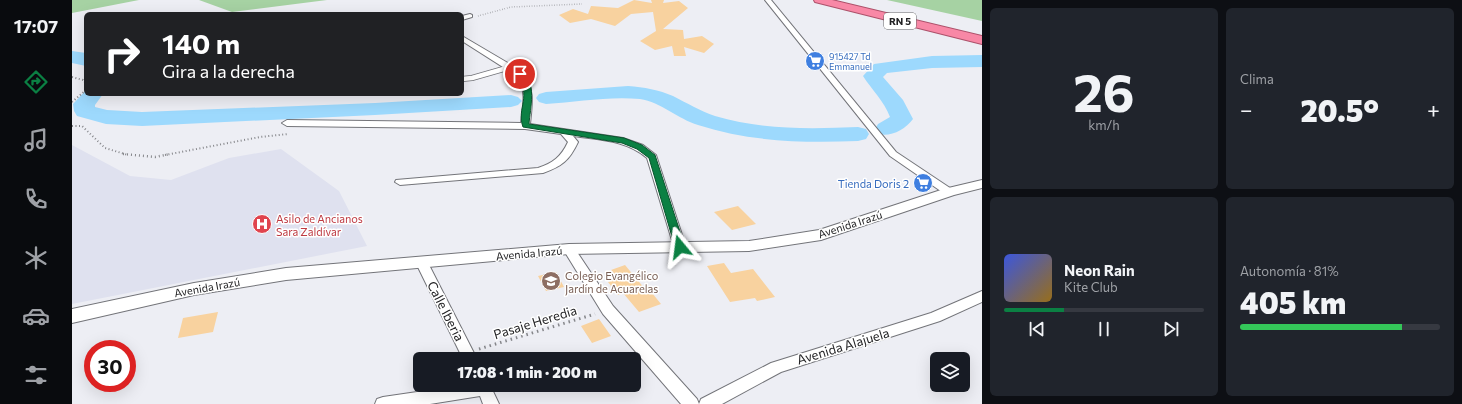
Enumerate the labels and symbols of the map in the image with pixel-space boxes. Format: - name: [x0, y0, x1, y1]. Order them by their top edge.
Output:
- road number: RN 5: [884, 13, 916, 29]
- supermarket icon: 915427 Td Emmanuel: [804, 50, 826, 72]
- place label: 915427 Td Emmanuel: [829, 51, 872, 72]
- pin: [503, 57, 537, 91]
- supermarket icon: Tienda Doris 2: [912, 172, 934, 194]
- place label: Tienda Doris 2: [838, 177, 909, 190]
- street label: Avenida Irazú: [816, 208, 884, 240]
- place label: Asilo de Ancianos Sara Zaldívar: [276, 212, 363, 238]
- hospital icon: Asilo de Ancianos Sara Zaldívar: [251, 213, 273, 235]
- position arrow: [659, 226, 701, 268]
- street label: Avenida Irazú: [495, 244, 563, 262]
- place label: Colegio Evangélico Jardín de Acuarelas: [565, 269, 659, 296]
- school or university icon: Colegio Evangélico Jardín de Acuarelas: [540, 270, 562, 292]
- street label: Avenida Irazú: [173, 275, 241, 299]
- street label: Calle Iberia: [424, 278, 468, 344]
- street label: Pasaje Heredia: [491, 302, 579, 342]
- street label: Avenida Alajuela: [795, 324, 891, 368]
- speed limit sign: 30: [84, 340, 136, 392]

